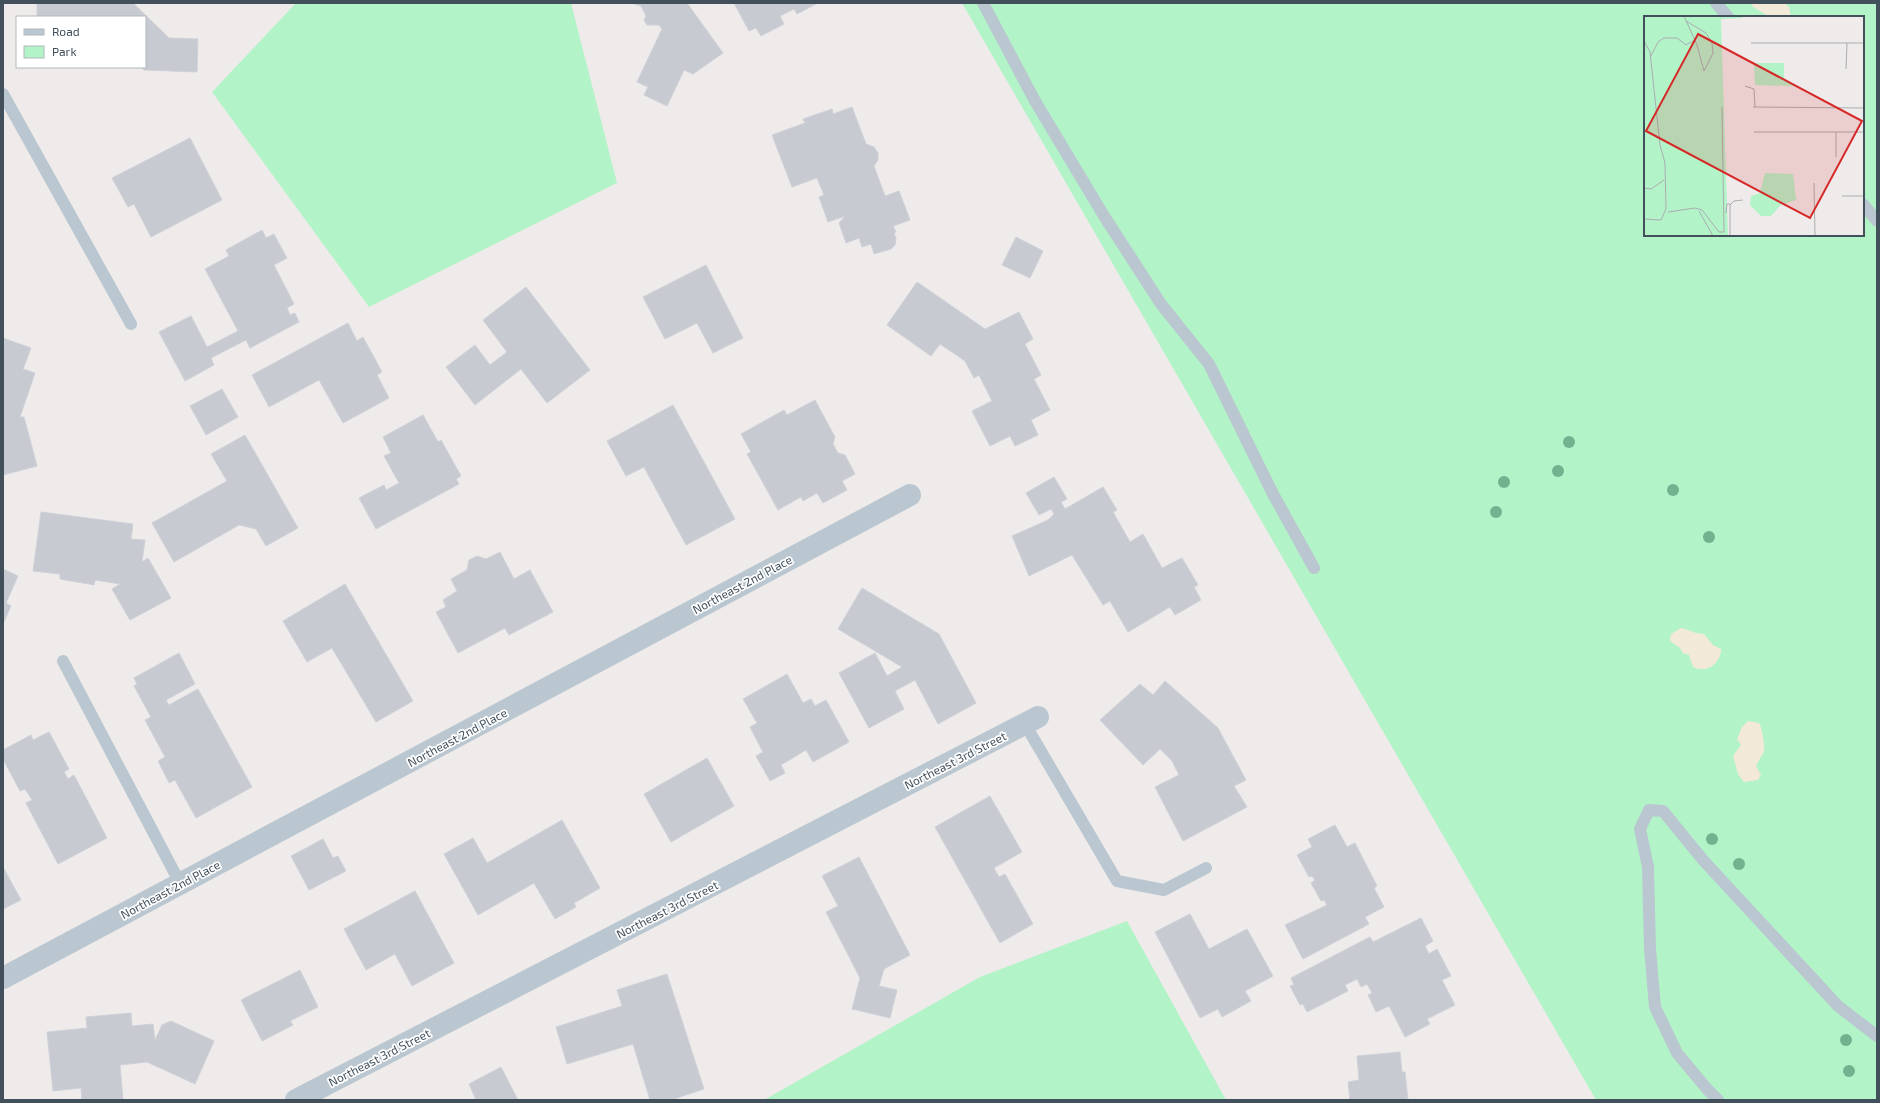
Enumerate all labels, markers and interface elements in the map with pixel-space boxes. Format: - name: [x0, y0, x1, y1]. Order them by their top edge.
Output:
- legend: [16, 16, 146, 68]
- inset map: [1644, 16, 1864, 236]
- text: Road: [52, 24, 80, 38]
- text: Park: [52, 44, 77, 58]
- street label: Northeast 2nd Place: [690, 552, 794, 616]
- street label: Northeast 2nd Place: [405, 705, 509, 769]
- street label: Northeast 3rd Street: [902, 728, 1009, 792]
- street label: Northeast 2nd Place: [118, 857, 222, 921]
- street label: Northeast 3rd Street: [614, 877, 721, 941]
- street label: Northeast 3rd Street: [326, 1025, 433, 1089]

